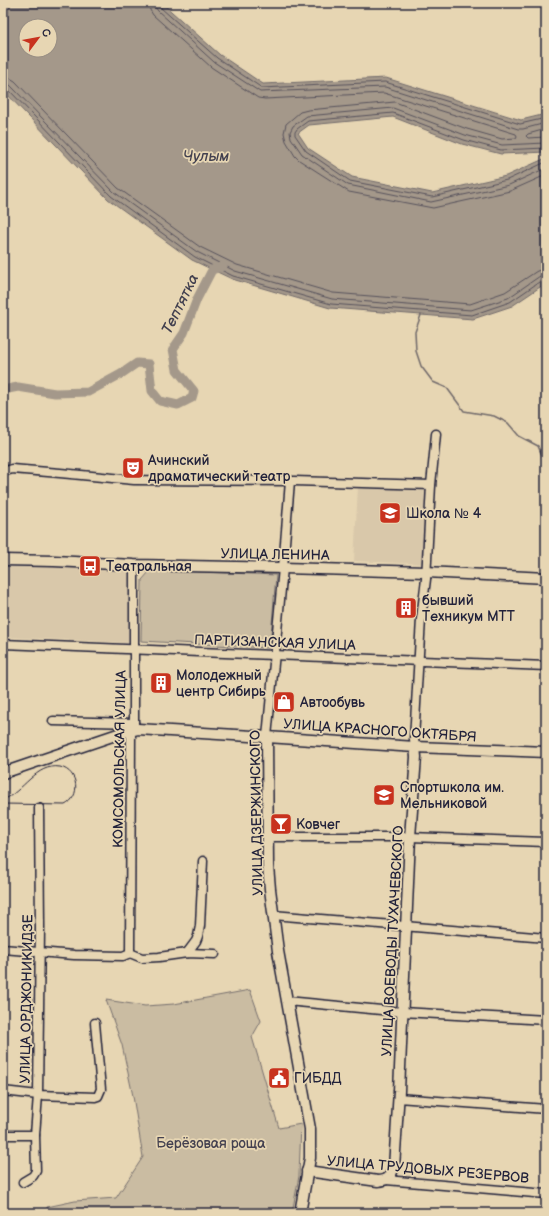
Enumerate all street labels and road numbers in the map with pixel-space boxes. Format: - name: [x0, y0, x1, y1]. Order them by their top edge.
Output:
- street label: УЛИЦА ЛЕНИНА: [220, 545, 330, 564]
- street label: ПАРТИЗАНСКАЯ УЛИЦА: [194, 631, 357, 654]
- street label: КОМСОМОЛЬСКАЯ УЛИЦА: [109, 669, 130, 848]
- street label: УЛИЦА КРАСНОГО ОКТЯБРЯ: [283, 715, 477, 746]
- street label: УЛИЦА ДЗЕРЖИНСКОГО: [247, 730, 266, 896]
- street label: УЛИЦА ВОЕВОДЫ ТУХАЧЕВСКОГО: [378, 825, 407, 1057]
- street label: УЛИЦА ОРДЖОНИКИДЗЕ: [17, 914, 36, 1084]
- street label: УЛИЦА ТРУДОВЫХ РЕЗЕРВОВ: [326, 1152, 530, 1187]

